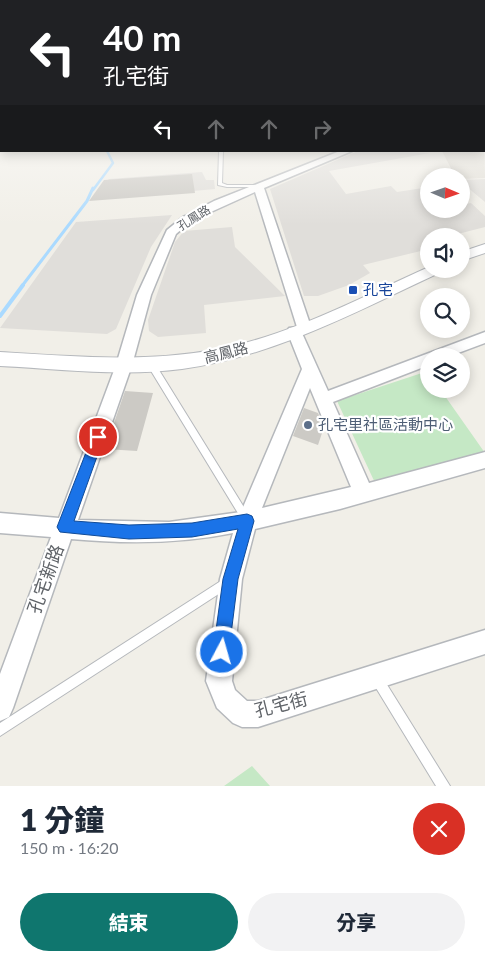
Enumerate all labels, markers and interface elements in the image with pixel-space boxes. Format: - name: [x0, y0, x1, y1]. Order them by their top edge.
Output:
- text: 40 m: [103, 16, 181, 58]
- icon: left: [20, 20, 85, 85]
- text: 孔宅街: [103, 62, 169, 89]
- icon: left: [149, 115, 177, 143]
- icon: ahead: [202, 115, 230, 143]
- icon: ahead: [255, 115, 283, 143]
- icon: right: [308, 115, 336, 143]
- north arrow: [420, 168, 470, 218]
- map controls: [420, 168, 470, 398]
- street label: 孔鳳路: [174, 202, 213, 233]
- button: sound: [420, 228, 470, 278]
- place label: 孔宅: [363, 280, 393, 298]
- marker: 孔宅: [347, 284, 359, 296]
- button: search: [420, 288, 470, 338]
- street label: 高鳳路: [202, 338, 250, 366]
- button: layers: [420, 348, 470, 398]
- place label: 孔宅里社區活動中心: [318, 415, 453, 433]
- pin: [77, 416, 119, 458]
- marker: 孔宅里社區活動中心: [302, 419, 314, 431]
- icon: arrive: [84, 423, 112, 451]
- street label: 孔宅新路: [22, 541, 68, 616]
- position arrow: [195, 625, 247, 677]
- street label: 孔宅街: [252, 687, 310, 721]
- text: 1 分鐘: [20, 801, 104, 837]
- button: close: [413, 803, 465, 855]
- text: 150 m · 16:20: [20, 838, 119, 857]
- button: 結束: [20, 893, 238, 951]
- button: 分享: [248, 893, 465, 951]

